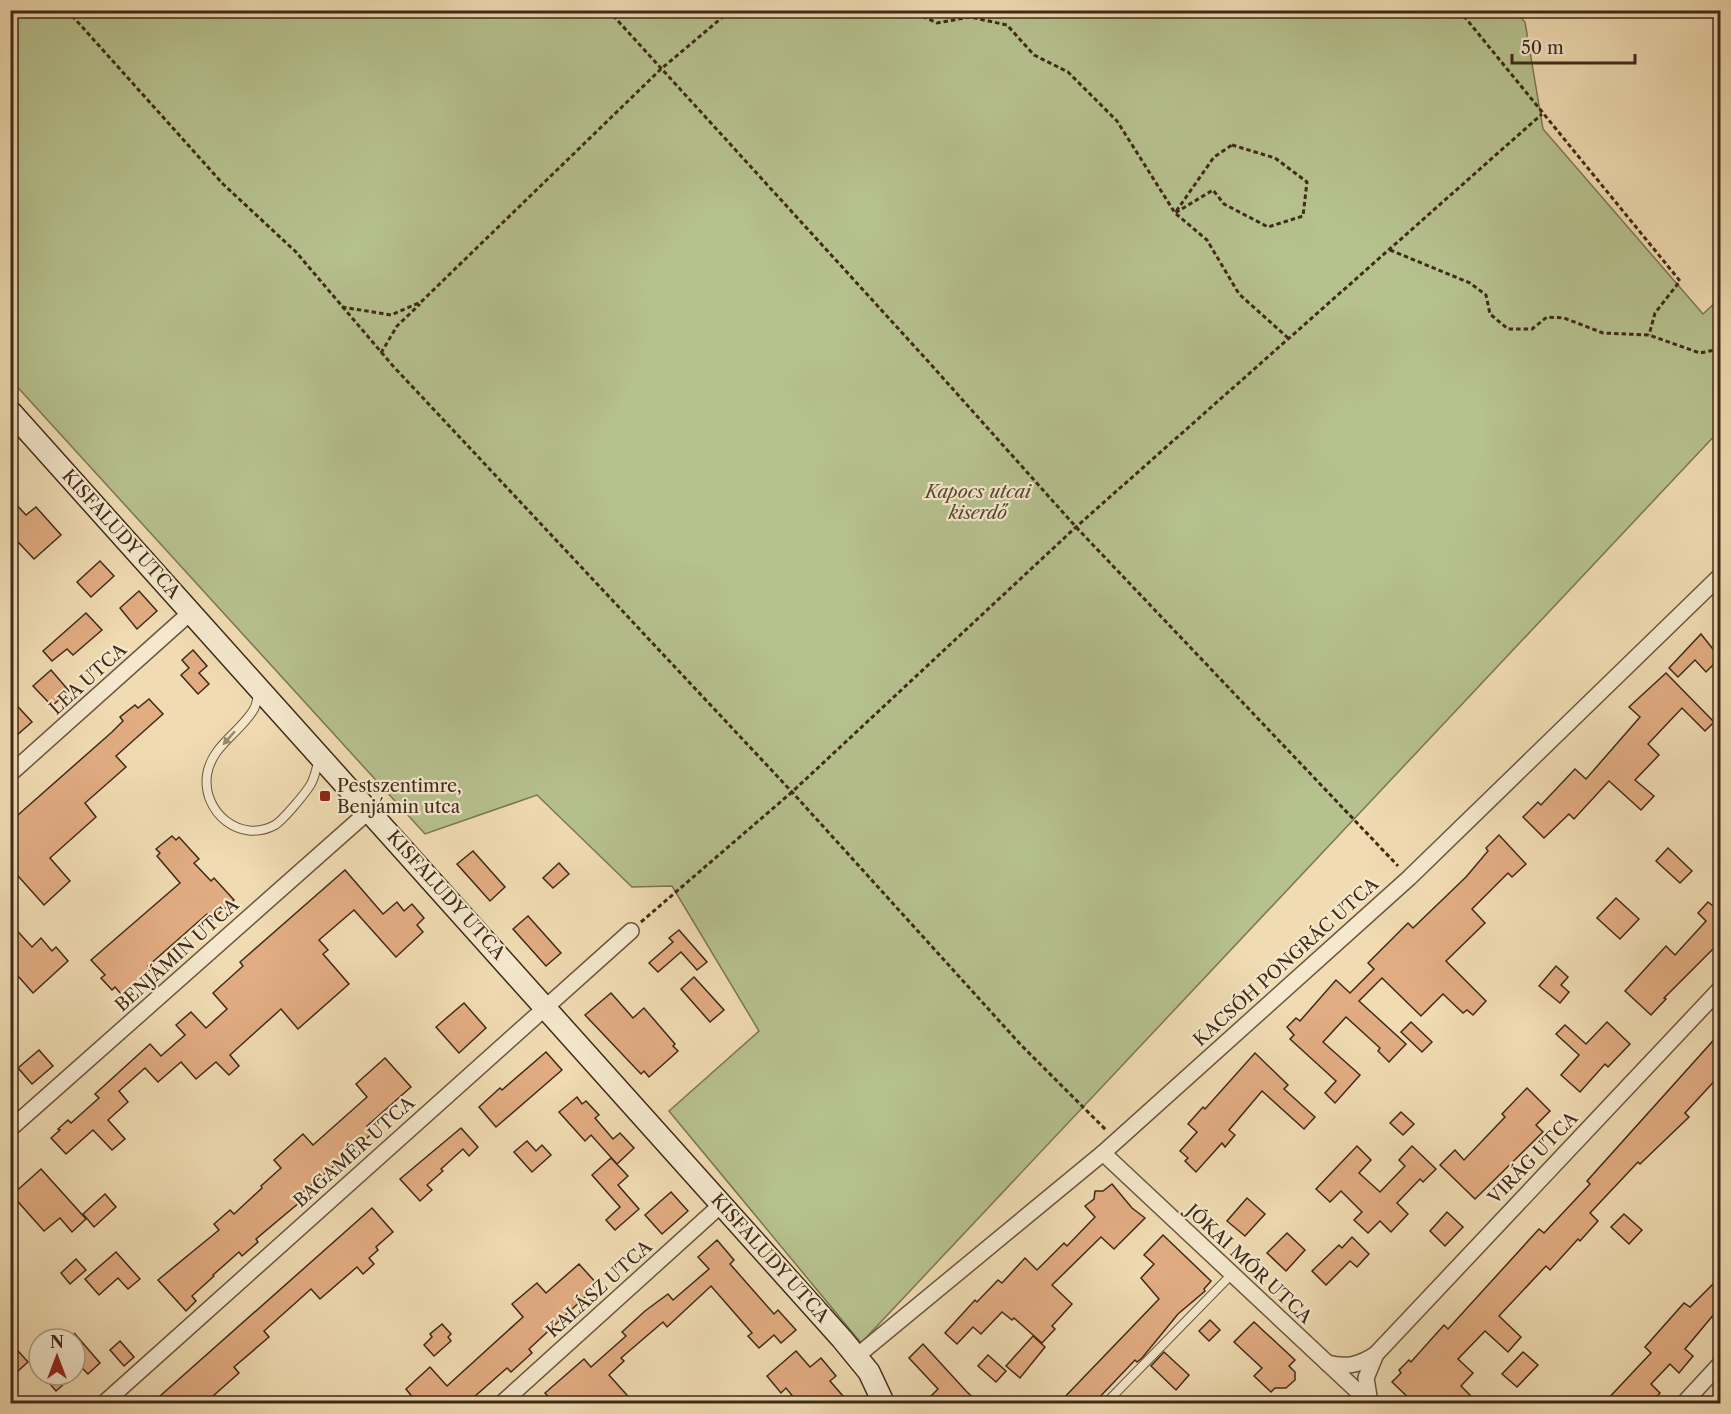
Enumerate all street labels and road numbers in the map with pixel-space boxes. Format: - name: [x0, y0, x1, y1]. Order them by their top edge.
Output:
- street label: KISFALUDY UTCA: [57, 465, 185, 604]
- street label: LEA UTCA: [45, 638, 132, 719]
- street label: KISFALUDY UTCA: [382, 826, 510, 965]
- street label: KACSÓH PONGRÁC UTCA: [1188, 872, 1384, 1051]
- street label: BENJÁMIN UTCA: [110, 893, 244, 1016]
- street label: BAGAMÉR UTCA: [288, 1091, 419, 1212]
- street label: VIRÁG UTCA: [1482, 1106, 1583, 1209]
- street label: KISFALUDY UTCA: [706, 1189, 834, 1328]
- street label: JÓKAI MÓR UTCA: [1179, 1197, 1318, 1329]
- street label: KALÁSZ UTCA: [541, 1235, 657, 1342]

